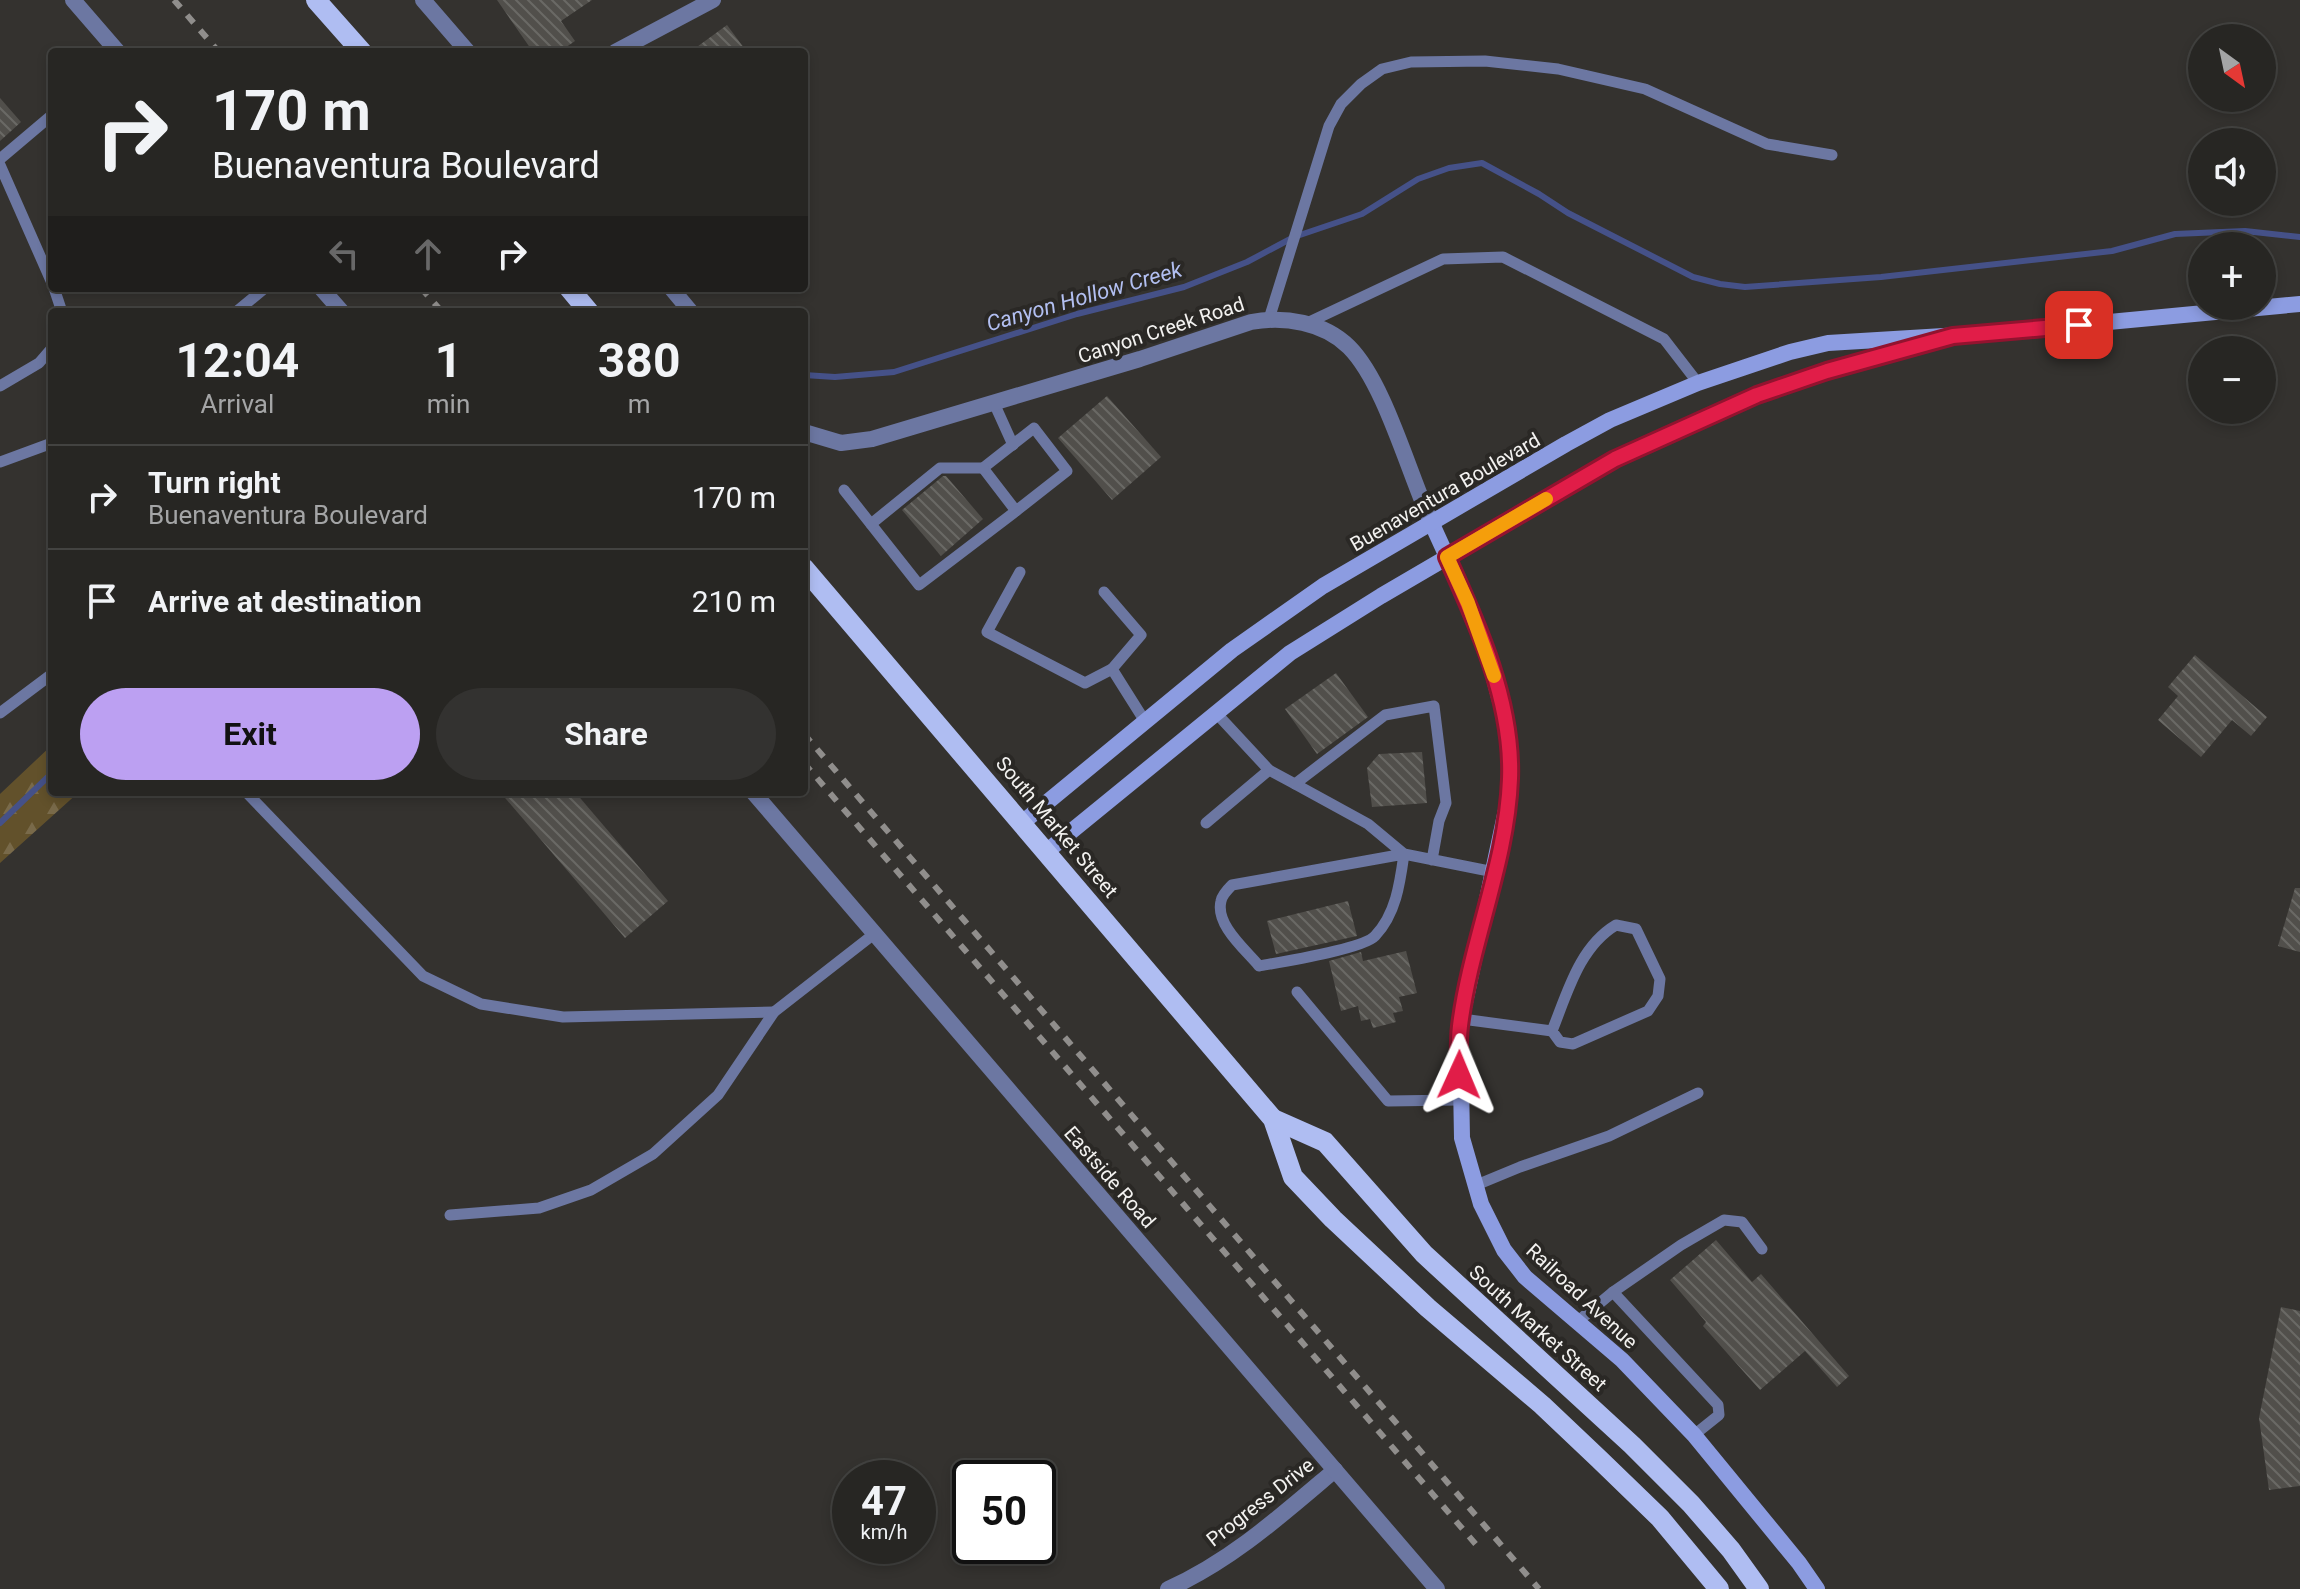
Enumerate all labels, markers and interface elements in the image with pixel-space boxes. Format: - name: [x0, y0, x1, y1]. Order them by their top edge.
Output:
- north arrow: [2188, 24, 2276, 112]
- map controls: [2188, 24, 2276, 424]
- text: 170 m: [212, 78, 371, 144]
- icon: right: [80, 80, 184, 184]
- button: sound: [2188, 128, 2276, 216]
- text: Buenaventura Boulevard: [212, 145, 600, 187]
- icon: left: [322, 232, 366, 276]
- icon: ahead: [406, 232, 450, 276]
- icon: right: [490, 232, 534, 276]
- button: +: [2188, 232, 2276, 320]
- water label: Canyon Hollow Creek: [983, 256, 1186, 336]
- pin: [2045, 291, 2113, 359]
- street label: Canyon Creek Road: [1075, 292, 1247, 368]
- icon: arrive: [2057, 303, 2101, 347]
- text: 12:04: [176, 332, 299, 389]
- text: 1: [435, 332, 462, 389]
- text: 380: [598, 332, 680, 389]
- button: −: [2188, 336, 2276, 424]
- text: Arrival: [201, 389, 274, 419]
- text: min: [427, 389, 470, 419]
- text: m: [628, 389, 651, 419]
- street label: Buenaventura Boulevard: [1346, 428, 1544, 556]
- text: Turn right: [148, 465, 281, 500]
- icon: right: [80, 475, 124, 519]
- text: 170 m: [692, 480, 776, 515]
- text: Buenaventura Boulevard: [148, 500, 428, 530]
- icon: arrive: [80, 579, 124, 623]
- text: Arrive at destination: [148, 584, 422, 619]
- text: 210 m: [692, 584, 776, 619]
- button: Exit: [80, 688, 420, 780]
- button: Share: [436, 688, 776, 780]
- street label: South Market Street: [991, 752, 1123, 902]
- position arrow: [1417, 1033, 1501, 1117]
- street label: Eastside Road: [1059, 1121, 1161, 1233]
- street label: Railroad Avenue: [1521, 1238, 1643, 1354]
- street label: South Market Street: [1464, 1260, 1612, 1396]
- street label: Progress Drive: [1202, 1453, 1318, 1551]
- speed limit sign: 50: [952, 1460, 1056, 1564]
- text: 47: [861, 1478, 907, 1525]
- text: km/h: [861, 1520, 907, 1544]

